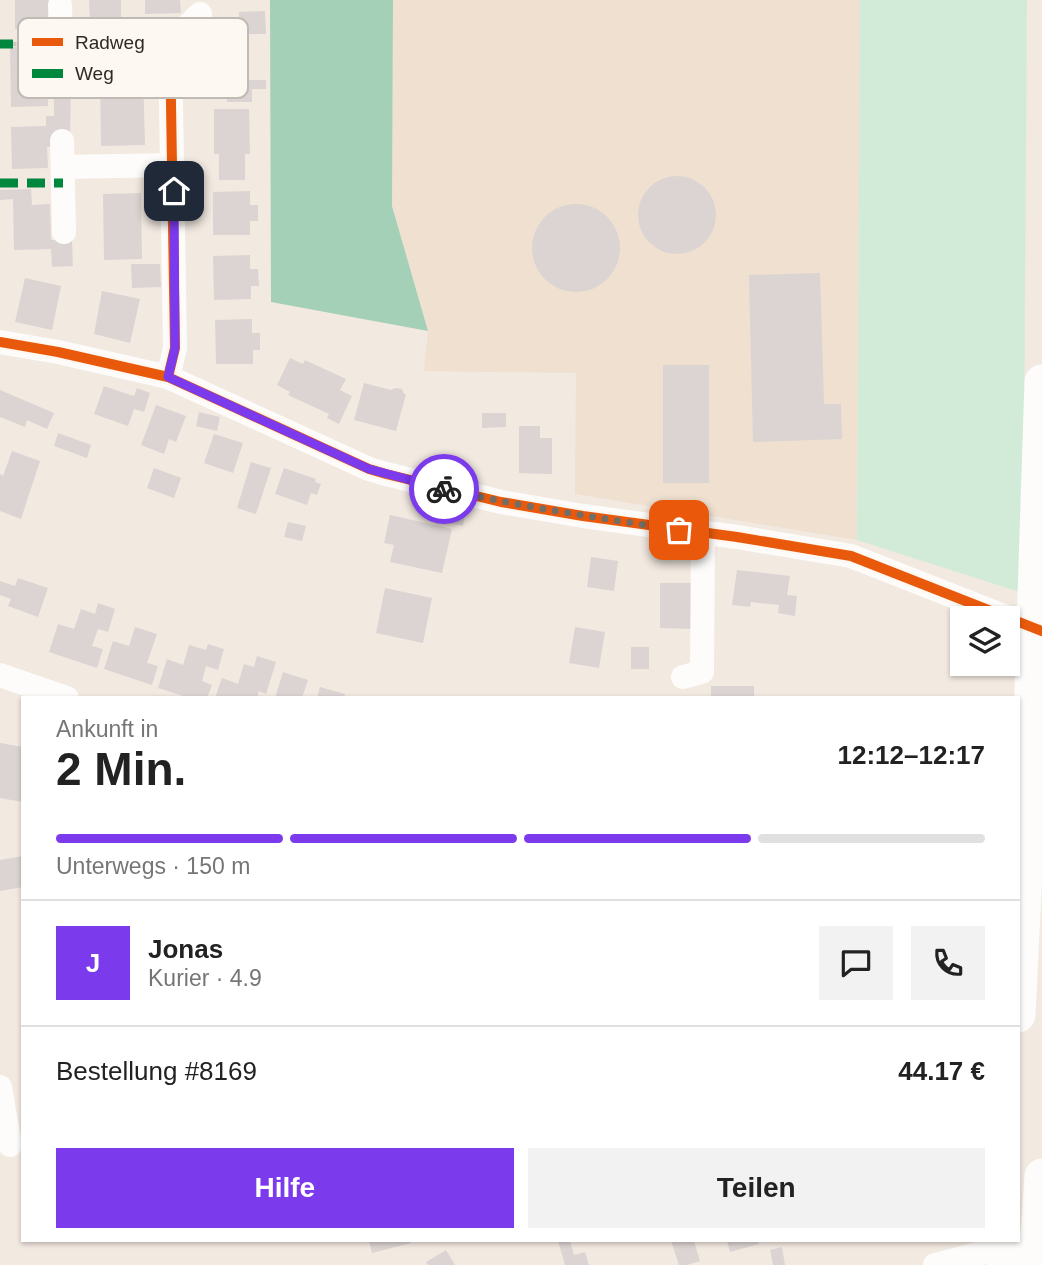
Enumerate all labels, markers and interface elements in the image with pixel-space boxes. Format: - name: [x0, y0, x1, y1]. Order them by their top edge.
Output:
- legend: [18, 18, 248, 98]
- text: Radweg: [75, 32, 145, 53]
- text: Weg: [75, 63, 114, 84]
- pin: [144, 161, 204, 221]
- icon: home: [155, 172, 193, 210]
- courier: [409, 454, 479, 524]
- icon: bike: [425, 470, 463, 508]
- pin: [649, 500, 709, 560]
- icon: bag: [660, 511, 698, 549]
- map controls: [950, 606, 1020, 676]
- button: layers: [950, 606, 1020, 676]
- text: Ankunft in: [56, 716, 158, 742]
- text: 12:12–12:17: [838, 740, 985, 770]
- text: 2 Min.: [56, 743, 186, 795]
- text: Unterwegs · 150 m: [56, 853, 250, 879]
- button: chat: [819, 926, 893, 1000]
- button: phone: [911, 926, 985, 1000]
- text: Jonas: [148, 934, 223, 964]
- text: J: [86, 948, 100, 978]
- text: Kurier · 4.9: [148, 965, 262, 991]
- text: Bestellung #8169: [56, 1056, 257, 1086]
- text: 44.17 €: [898, 1056, 985, 1086]
- button: Hilfe: [56, 1148, 514, 1228]
- button: Teilen: [528, 1148, 985, 1228]

